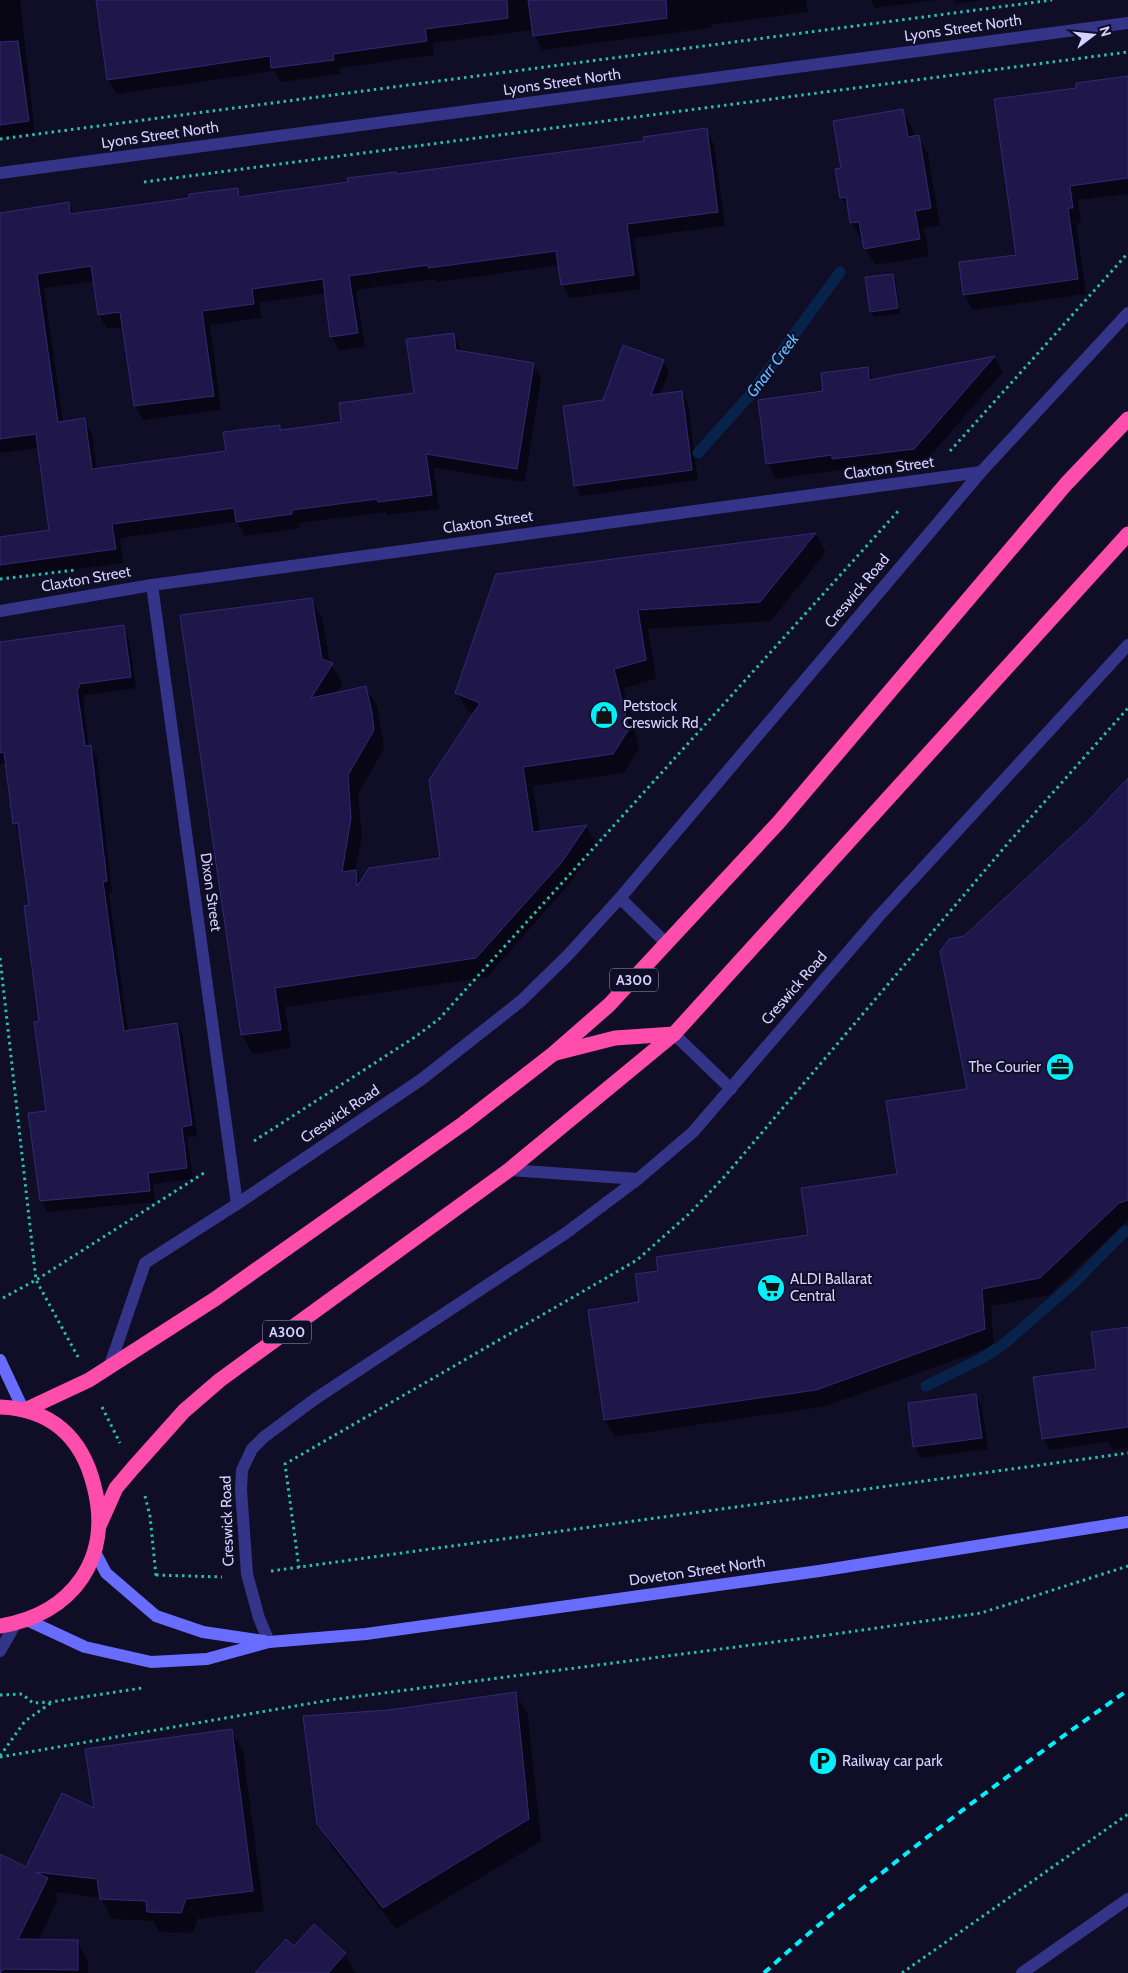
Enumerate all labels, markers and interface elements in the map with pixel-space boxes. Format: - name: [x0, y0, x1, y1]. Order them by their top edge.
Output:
- north arrow: [1068, 10, 1118, 60]
- street label: Lyons Street North: [903, 11, 1023, 45]
- text: N: [1095, 24, 1116, 39]
- street label: Lyons Street North: [502, 65, 622, 99]
- street label: Lyons Street North: [100, 118, 220, 152]
- water label: Gnarr Creek: [742, 329, 803, 401]
- street label: Claxton Street: [843, 453, 935, 483]
- street label: Claxton Street: [442, 507, 534, 537]
- street label: Creswick Road: [821, 550, 893, 632]
- street label: Claxton Street: [40, 562, 132, 596]
- place label: Petstock Creswick Rd: [623, 697, 699, 732]
- shop icon: Petstock Creswick Rd: [589, 700, 619, 730]
- street label: Dixon Street: [197, 851, 225, 933]
- street label: Creswick Road: [757, 948, 831, 1028]
- road number: A300: [610, 968, 658, 992]
- office icon: The Courier: [1045, 1052, 1075, 1082]
- place label: The Courier: [968, 1058, 1041, 1076]
- street label: Creswick Road: [297, 1081, 383, 1147]
- place label: ALDI Ballarat Central: [790, 1270, 872, 1305]
- supermarket icon: ALDI Ballarat Central: [756, 1273, 786, 1303]
- road number: A300: [263, 1320, 311, 1344]
- street label: Creswick Road: [216, 1475, 238, 1567]
- street label: Doveton Street North: [628, 1553, 766, 1589]
- parking icon: Railway car park: [808, 1746, 838, 1776]
- place label: Railway car park: [842, 1752, 943, 1770]

